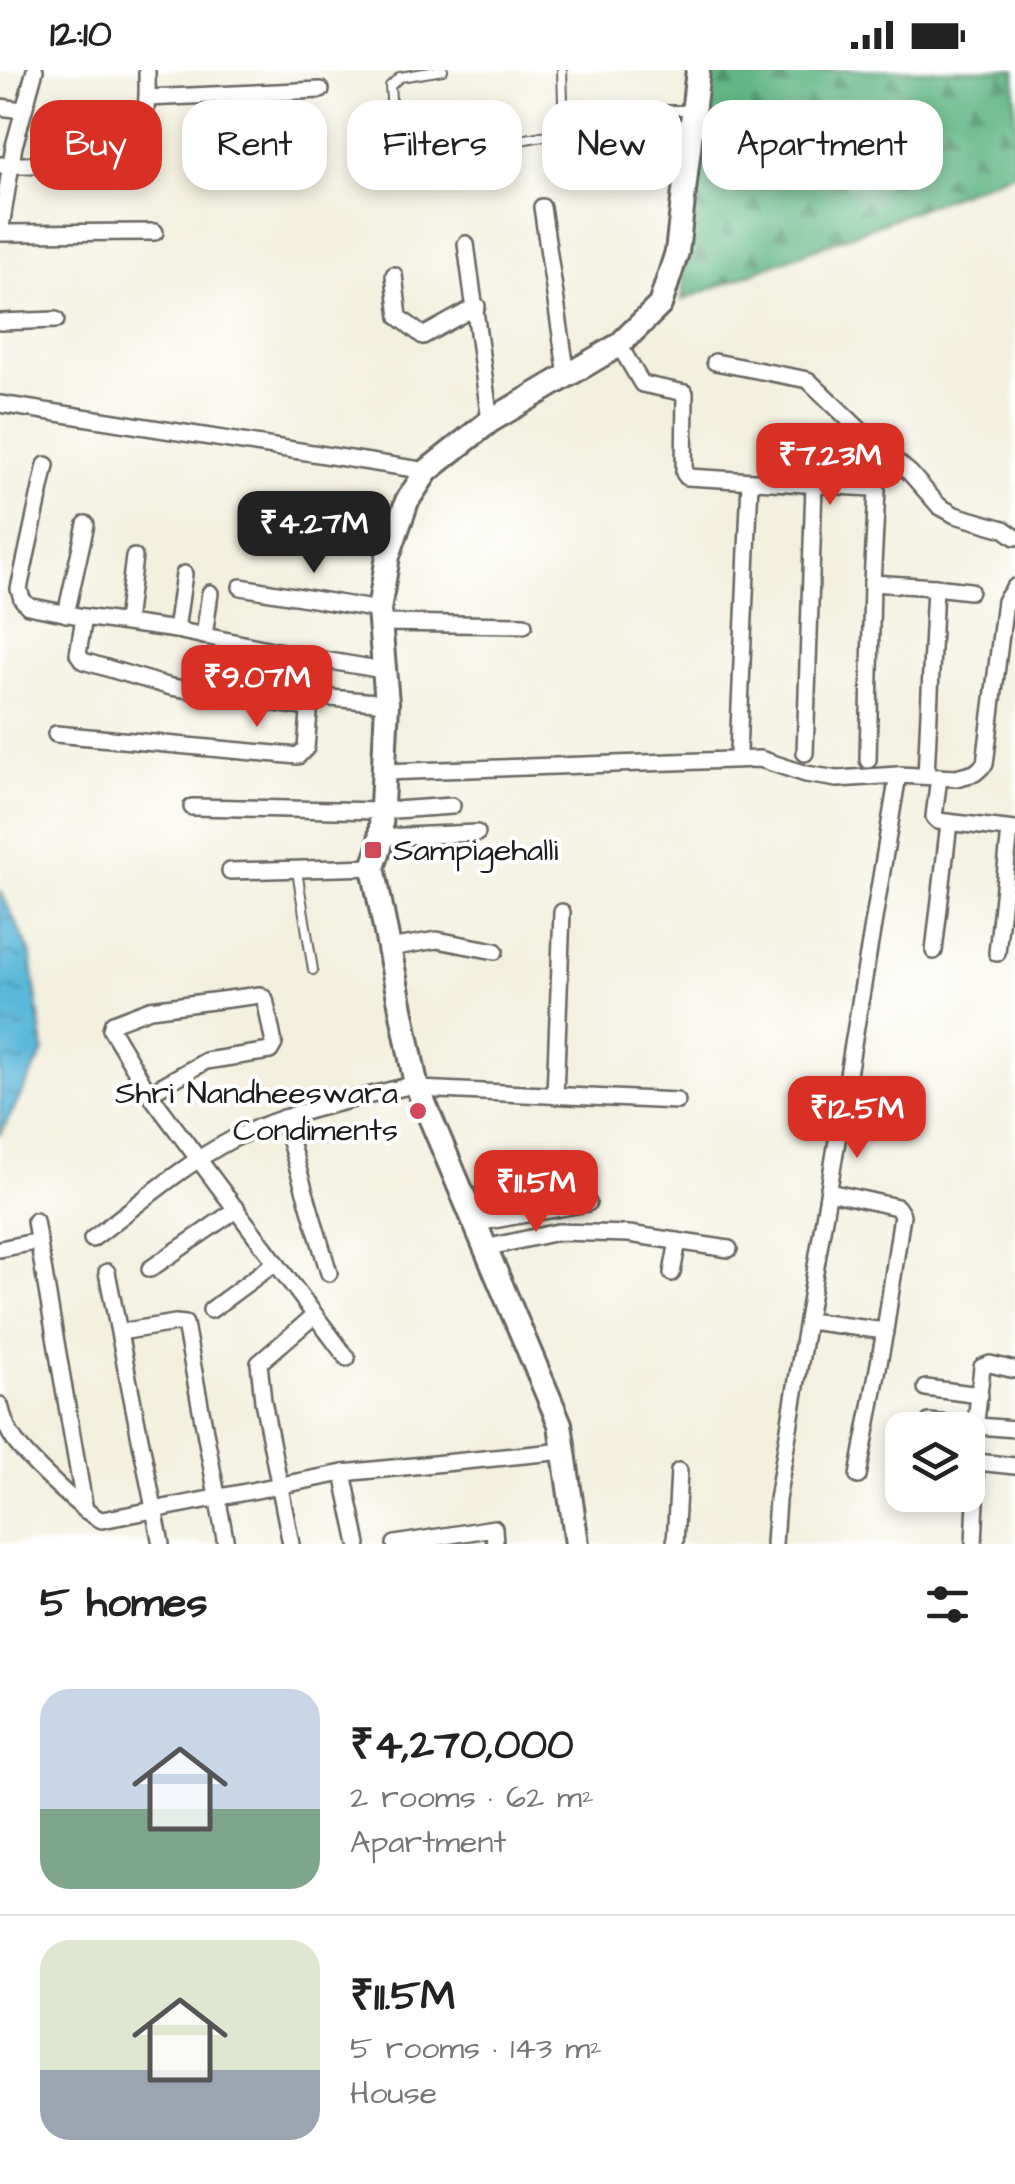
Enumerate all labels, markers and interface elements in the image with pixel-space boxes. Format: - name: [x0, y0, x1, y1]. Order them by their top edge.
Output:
- text: 12:10: [50, 9, 112, 61]
- chip: Buy: [30, 100, 162, 190]
- chip: Rent: [182, 100, 327, 190]
- chip: Filters: [347, 100, 522, 190]
- chip: New: [542, 100, 682, 190]
- chip: Apartment: [702, 100, 943, 190]
- pin: ₹7.23M: [749, 423, 911, 508]
- text: ₹7.23M: [778, 433, 882, 478]
- pin: ₹4.27M: [233, 491, 395, 576]
- text: ₹4.27M: [259, 501, 369, 546]
- pin: ₹9.07M: [176, 645, 338, 730]
- text: ₹9.07M: [203, 655, 311, 700]
- place label: Sampigehalli: [393, 828, 558, 873]
- marker: Sampigehalli: [362, 839, 384, 861]
- place label: Shri Nandheeswara Condiments: [115, 1071, 398, 1153]
- pin: ₹12.5M: [776, 1076, 938, 1161]
- text: ₹12.5M: [810, 1086, 904, 1131]
- marker: Shri Nandheeswara Condiments: [407, 1100, 429, 1122]
- pin: ₹11.5M: [455, 1150, 617, 1235]
- text: ₹11.5M: [496, 1160, 576, 1205]
- map controls: [885, 1412, 985, 1512]
- button: layers: [885, 1412, 985, 1512]
- text: 5 homes: [40, 1575, 207, 1633]
- icon: filters: [920, 1577, 975, 1632]
- text: ₹4,270,000: [350, 1717, 573, 1775]
- icon: home: [120, 1729, 240, 1849]
- text: 2 rooms · 62 m²: [350, 1775, 594, 1820]
- text: Apartment: [350, 1820, 506, 1865]
- text: ₹11.5M: [350, 1968, 455, 2026]
- icon: home: [120, 1980, 240, 2100]
- text: 5 rooms · 143 m²: [350, 2026, 602, 2071]
- text: House: [350, 2071, 437, 2116]

